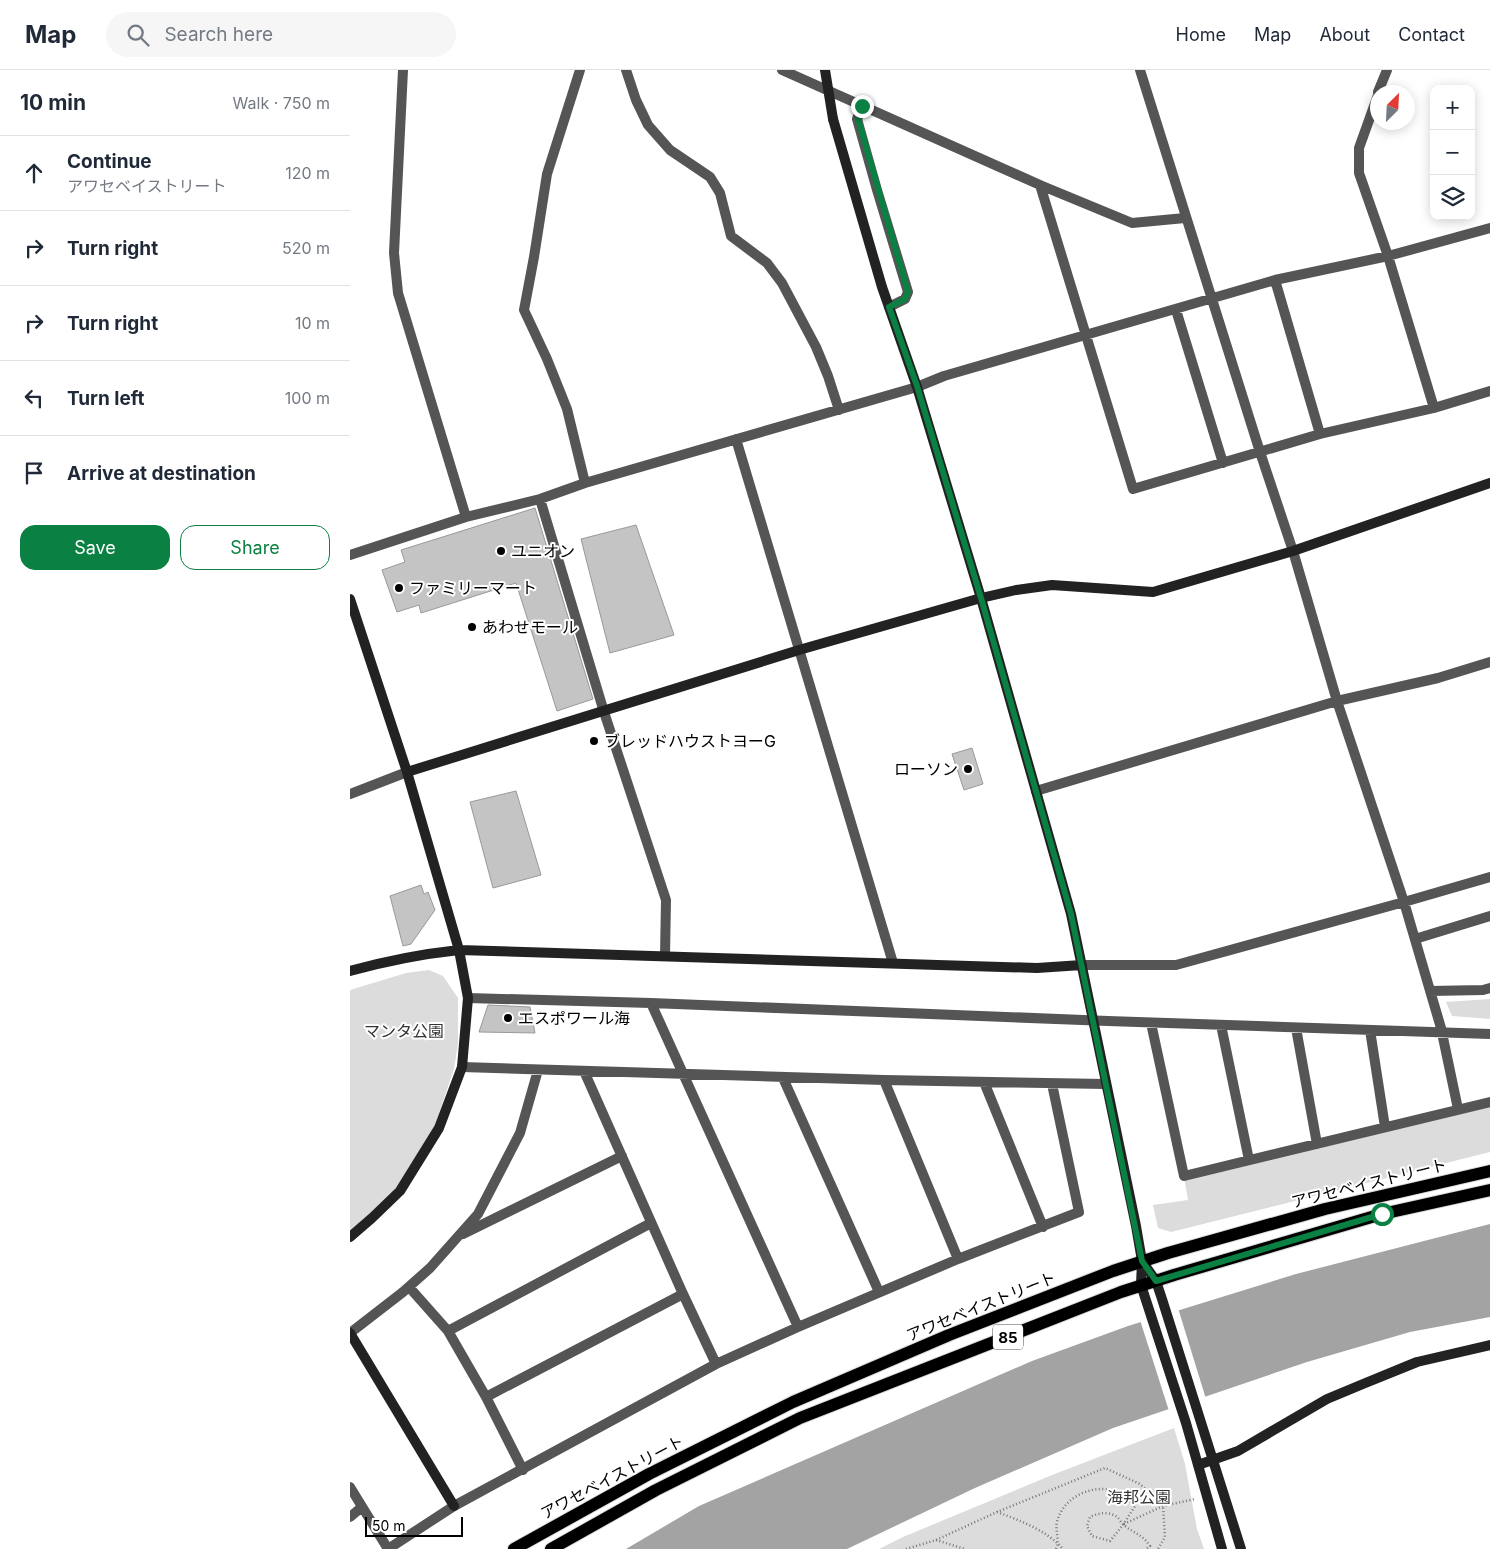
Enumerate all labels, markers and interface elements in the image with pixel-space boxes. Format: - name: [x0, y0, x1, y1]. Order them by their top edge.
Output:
- search box: [106, 12, 456, 57]
- text: Map: [25, 20, 76, 49]
- icon: search: [124, 21, 152, 49]
- text: Search here: [164, 23, 273, 46]
- text: Home: [1176, 24, 1226, 45]
- text: Map: [1254, 24, 1291, 45]
- text: About: [1319, 24, 1370, 45]
- text: Contact: [1398, 24, 1465, 45]
- north arrow: [1370, 85, 1415, 130]
- map controls: [1430, 85, 1475, 220]
- button: +: [1430, 85, 1475, 130]
- text: 10 min: [20, 90, 86, 115]
- text: Walk · 750 m: [233, 93, 330, 113]
- route end: [851, 95, 874, 118]
- button: −: [1430, 130, 1475, 175]
- text: Continue: [67, 150, 152, 173]
- icon: ahead: [20, 159, 48, 187]
- text: 120 m: [285, 163, 330, 183]
- button: layers: [1430, 175, 1475, 220]
- text: アワセベイストリート: [67, 176, 227, 196]
- icon: right: [20, 234, 48, 262]
- text: Turn right: [67, 237, 158, 260]
- text: 520 m: [282, 238, 330, 258]
- icon: right: [20, 309, 48, 337]
- text: Turn right: [67, 312, 158, 335]
- text: 10 m: [295, 313, 330, 333]
- icon: left: [20, 384, 48, 412]
- text: Turn left: [67, 387, 145, 410]
- text: 100 m: [285, 388, 330, 408]
- icon: arrive: [20, 459, 48, 487]
- text: Arrive at destination: [67, 462, 256, 485]
- button: Save: [20, 525, 170, 570]
- button: Share: [180, 525, 330, 570]
- place label: ユニオン: [511, 541, 575, 561]
- marker: ユニオン: [495, 545, 507, 557]
- place label: ファミリーマート: [409, 578, 537, 598]
- marker: ファミリーマート: [393, 582, 405, 594]
- place label: あわせモール: [482, 617, 578, 637]
- marker: あわせモール: [466, 621, 478, 633]
- place label: ブレッドハウストヨーG: [604, 731, 776, 751]
- marker: ブレッドハウストヨーG: [588, 735, 600, 747]
- place label: ローソン: [894, 759, 958, 779]
- marker: ローソン: [962, 763, 974, 775]
- place label: エスポワール海: [518, 1008, 630, 1028]
- marker: エスポワール海: [502, 1012, 514, 1024]
- park label: マンタ公園: [364, 1021, 444, 1041]
- street label: アワセベイストリート: [1289, 1154, 1449, 1212]
- route start: [1371, 1203, 1394, 1226]
- street label: アワセベイストリート: [903, 1267, 1059, 1345]
- road number: 85: [993, 1324, 1023, 1350]
- street label: アワセベイストリート: [537, 1431, 687, 1523]
- park label: 海邦公園: [1107, 1487, 1171, 1507]
- scale bar: [365, 1514, 462, 1537]
- text: 50 m: [372, 1517, 406, 1534]

